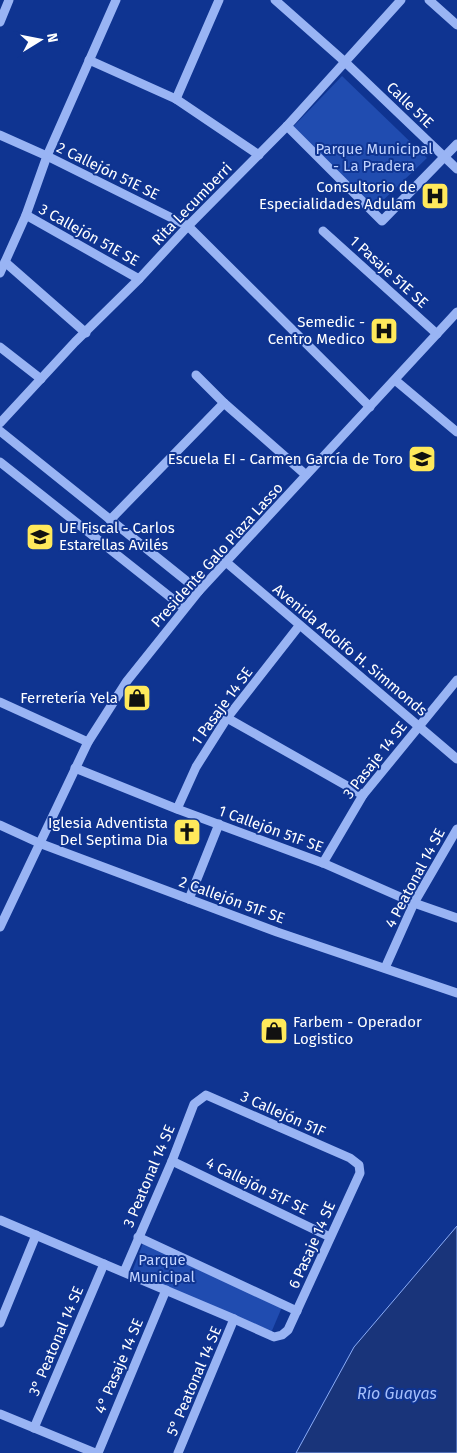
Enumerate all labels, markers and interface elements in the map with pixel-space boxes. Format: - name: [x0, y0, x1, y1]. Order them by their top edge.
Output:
- north arrow: [15, 15, 65, 65]
- text: N: [43, 32, 61, 44]
- street label: Calle 51E: [383, 78, 437, 132]
- street label: 2 Callejón 51E SE: [54, 138, 162, 204]
- park label: Parque Municipal - La Pradera: [315, 140, 433, 175]
- street label: Rita Lecumberri: [148, 159, 236, 249]
- place label: Consultorio de Especialidades Adulam: [259, 178, 416, 213]
- hospital icon: Consultorio de Especialidades Adulam: [420, 181, 450, 211]
- street label: 3 Callejón 51E SE: [36, 200, 142, 270]
- street label: 1 Pasaje 51E SE: [346, 232, 432, 312]
- place label: Semedic - Centro Medico: [268, 313, 365, 348]
- hospital icon: Semedic - Centro Medico: [369, 316, 399, 346]
- school or university icon: Escuela EI - Carmen García de Toro: [407, 444, 437, 474]
- place label: Escuela EI - Carmen García de Toro: [168, 450, 403, 468]
- street label: Presidente Galo Plaza Lasso: [147, 479, 287, 631]
- place label: UE Fiscal - Carlos Estarellas Avilés: [59, 519, 175, 554]
- school or university icon: UE Fiscal - Carlos Estarellas Avilés: [25, 522, 55, 552]
- street label: Avenida Adolfo H. Simmonds: [269, 580, 431, 720]
- street label: 1 Pasaje 14 SE: [188, 663, 256, 749]
- shop icon: Ferretería Yela: [122, 683, 152, 713]
- place label: Ferretería Yela: [20, 689, 118, 707]
- street label: 3 Pasaje 14 SE: [339, 718, 411, 802]
- street label: 1 Callejón 51F SE: [216, 802, 326, 856]
- place label: Iglesia Adventista Del Septima Dia: [48, 814, 168, 849]
- church icon: Iglesia Adventista Del Septima Dia: [172, 817, 202, 847]
- street label: 4 Peatonal 14 SE: [381, 825, 449, 931]
- street label: 2 Callejón 51F SE: [177, 873, 287, 927]
- place label: Farbem - Operador Logistico: [293, 1013, 422, 1048]
- shop icon: Farbem - Operador Logistico: [259, 1016, 289, 1046]
- street label: 3 Callejón 51F: [238, 1087, 328, 1141]
- street label: 3 Peatonal 14 SE: [119, 1122, 179, 1230]
- street label: 4 Callejón 51F SE: [203, 1153, 311, 1219]
- street label: 6 Pasaje 14 SE: [285, 1199, 339, 1291]
- park label: Parque Municipal: [129, 1251, 196, 1286]
- street label: 3° Peatonal 14 SE: [25, 1283, 87, 1399]
- street label: 4° Pasaje 14 SE: [91, 1316, 147, 1416]
- street label: 5° Peatonal 14 SE: [163, 1323, 225, 1439]
- water label: Río Guayas: [357, 1384, 437, 1403]

